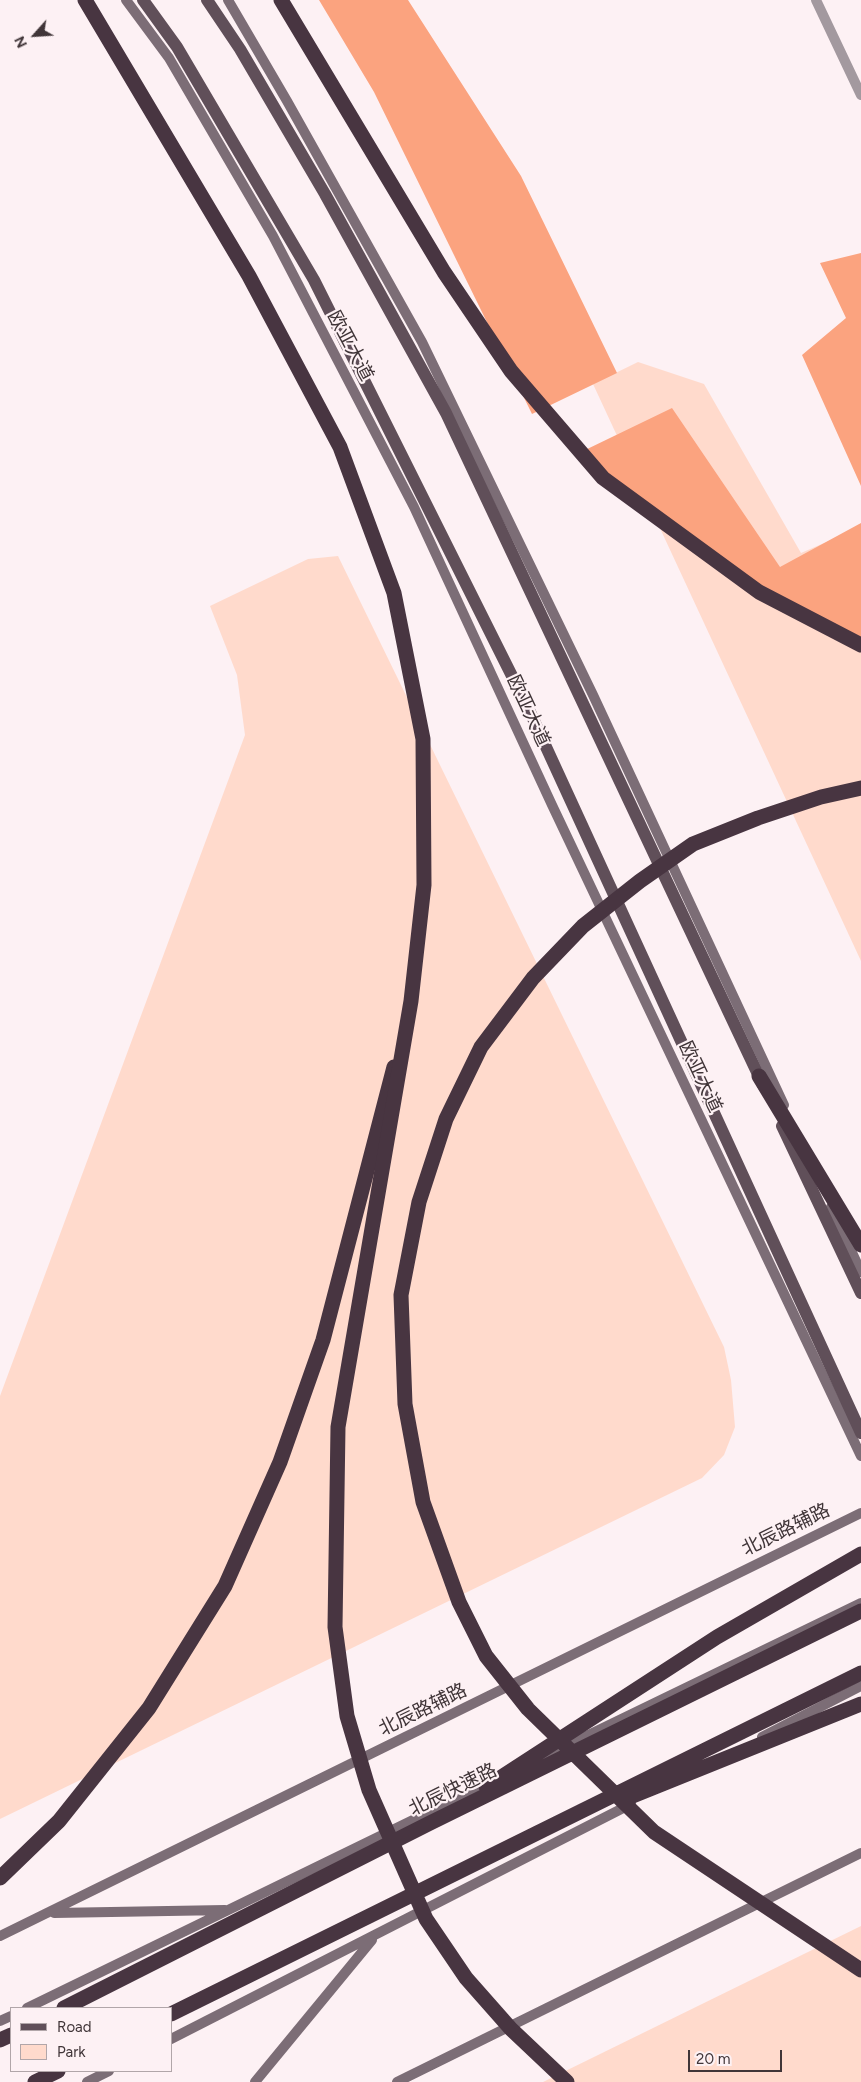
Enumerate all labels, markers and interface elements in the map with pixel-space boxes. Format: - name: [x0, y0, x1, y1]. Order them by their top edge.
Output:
- north arrow: [10, 10, 60, 60]
- text: N: [11, 33, 31, 50]
- street label: 欧亚大道: [322, 307, 378, 385]
- street label: 欧亚大道: [502, 672, 554, 750]
- street label: 欧亚大道: [674, 1038, 726, 1116]
- street label: 北辰路辅路: [738, 1499, 834, 1561]
- street label: 北辰路辅路: [375, 1679, 471, 1741]
- street label: 北辰快速路: [405, 1759, 501, 1821]
- legend: [10, 2007, 172, 2072]
- text: Road: [57, 2018, 92, 2036]
- scale bar: [691, 2040, 785, 2072]
- text: Park: [57, 2043, 86, 2061]
- text: 20 m: [696, 2050, 730, 2068]

